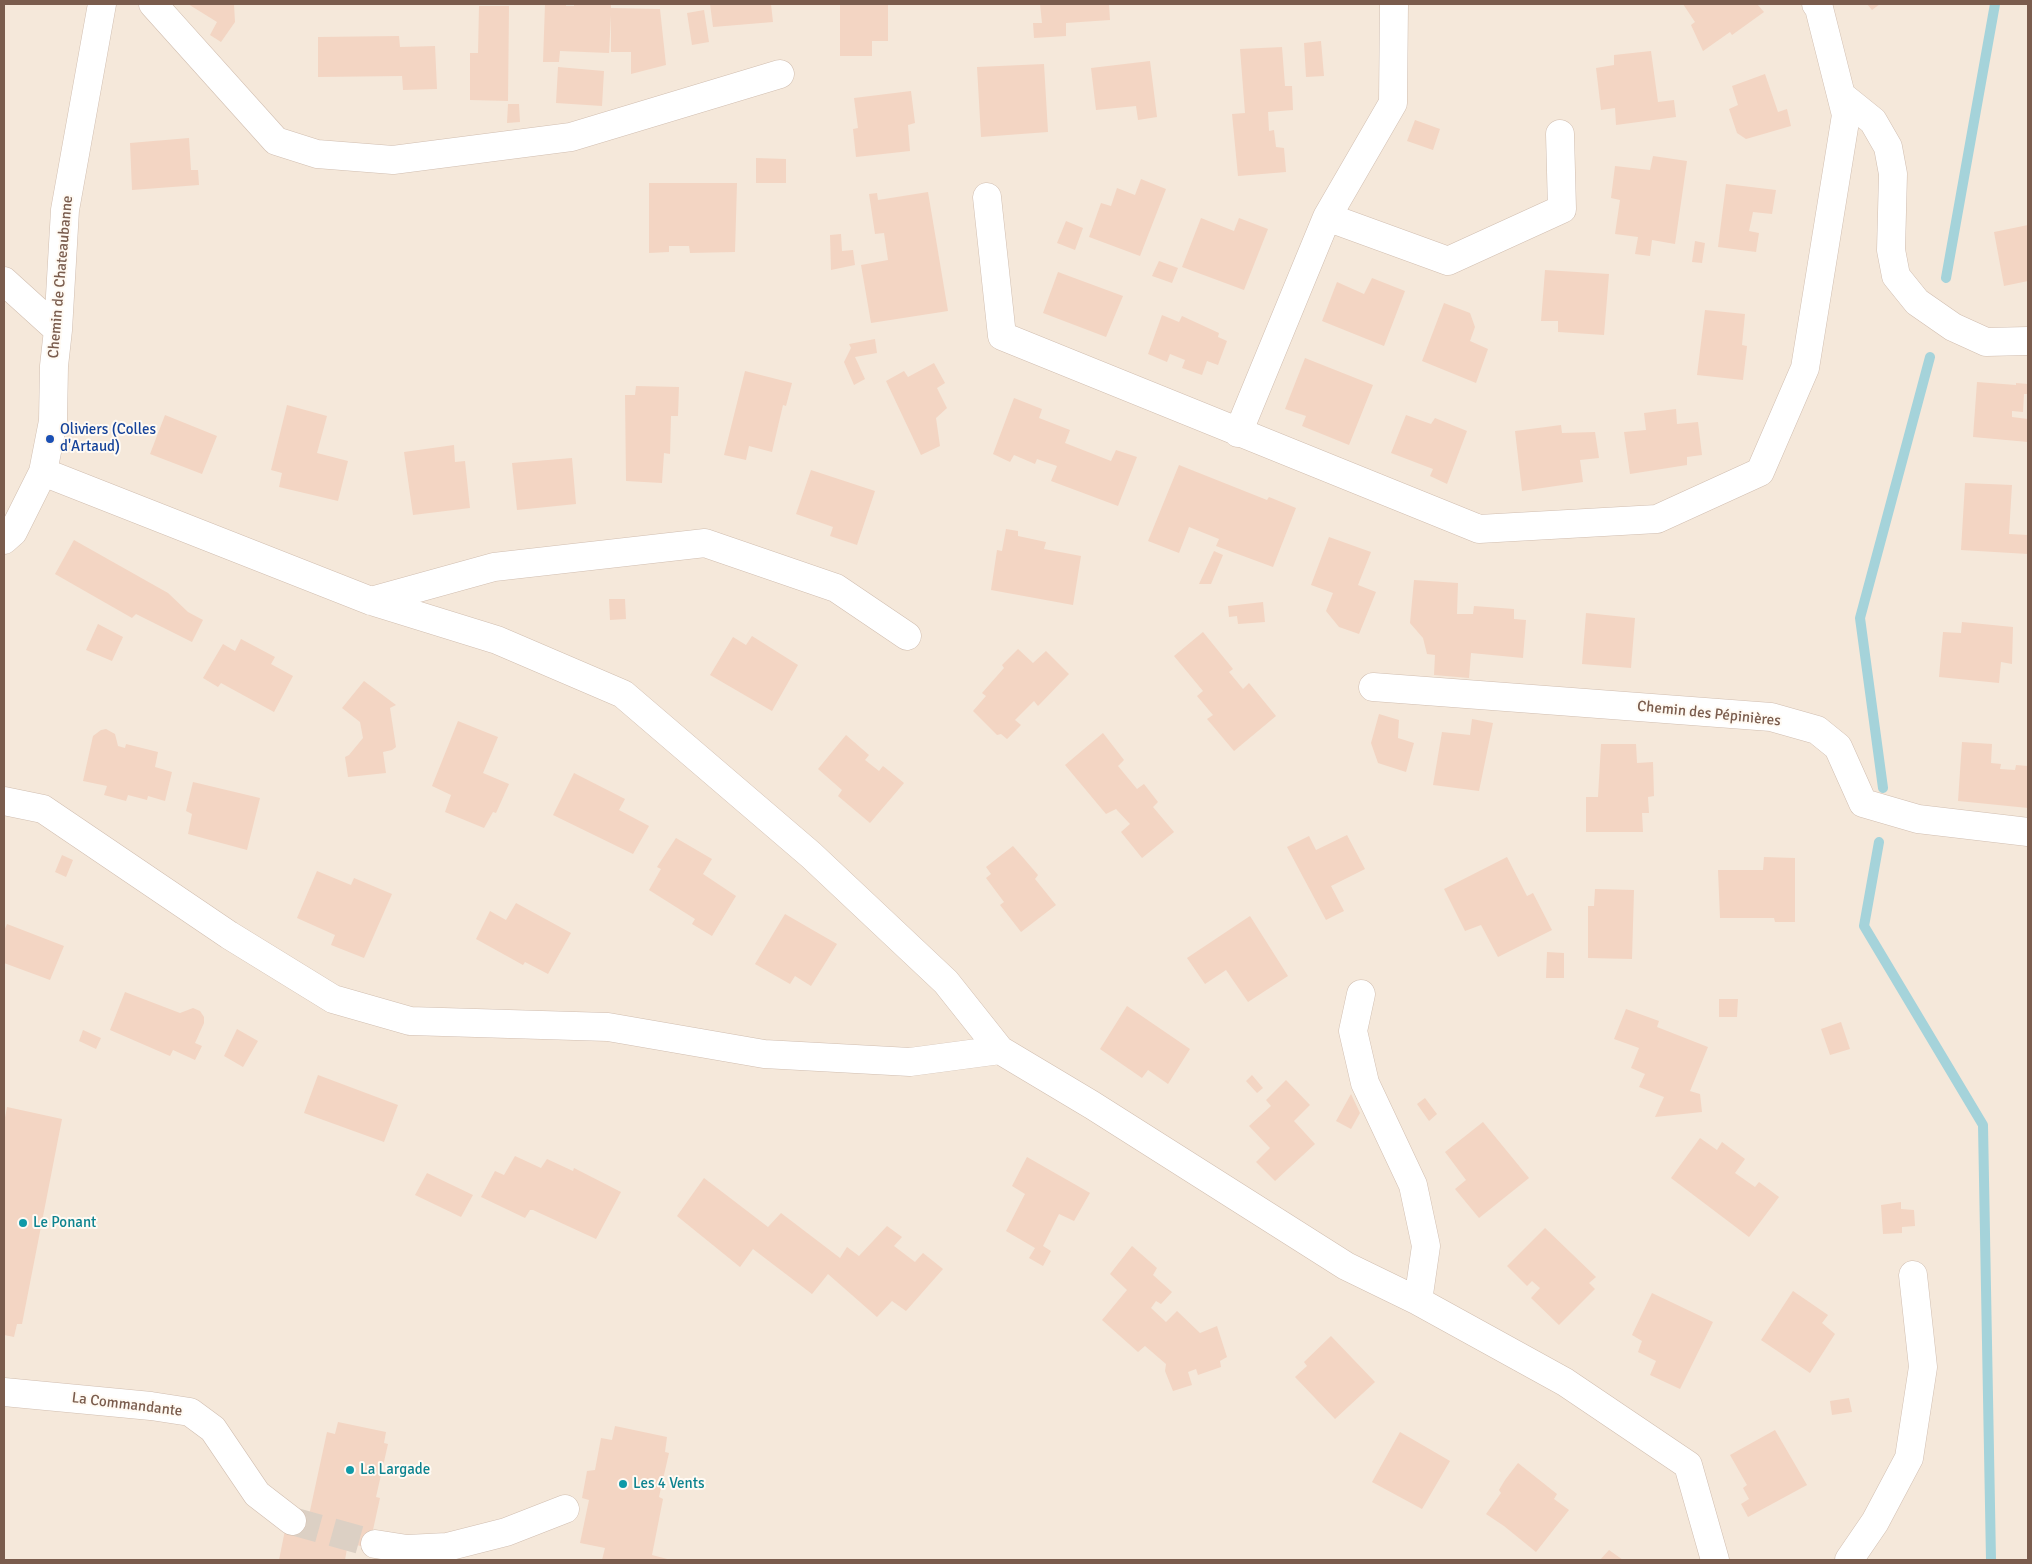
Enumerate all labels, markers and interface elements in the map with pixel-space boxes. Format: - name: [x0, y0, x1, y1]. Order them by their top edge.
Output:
- street label: Chemin de Chateaubanne: [45, 195, 77, 359]
- place label: Oliviers (Colles d'Artaud): [60, 421, 156, 456]
- marker: Oliviers (Colles d'Artaud): [44, 433, 56, 445]
- street label: Chemin des Pépinières: [1636, 698, 1782, 730]
- place label: Le Ponant: [33, 1214, 96, 1232]
- marker: Le Ponant: [17, 1217, 29, 1229]
- street label: La Commandante: [71, 1389, 183, 1421]
- place label: La Largade: [360, 1461, 430, 1479]
- marker: La Largade: [344, 1464, 356, 1476]
- place label: Les 4 Vents: [633, 1475, 705, 1493]
- marker: Les 4 Vents: [617, 1478, 629, 1490]

